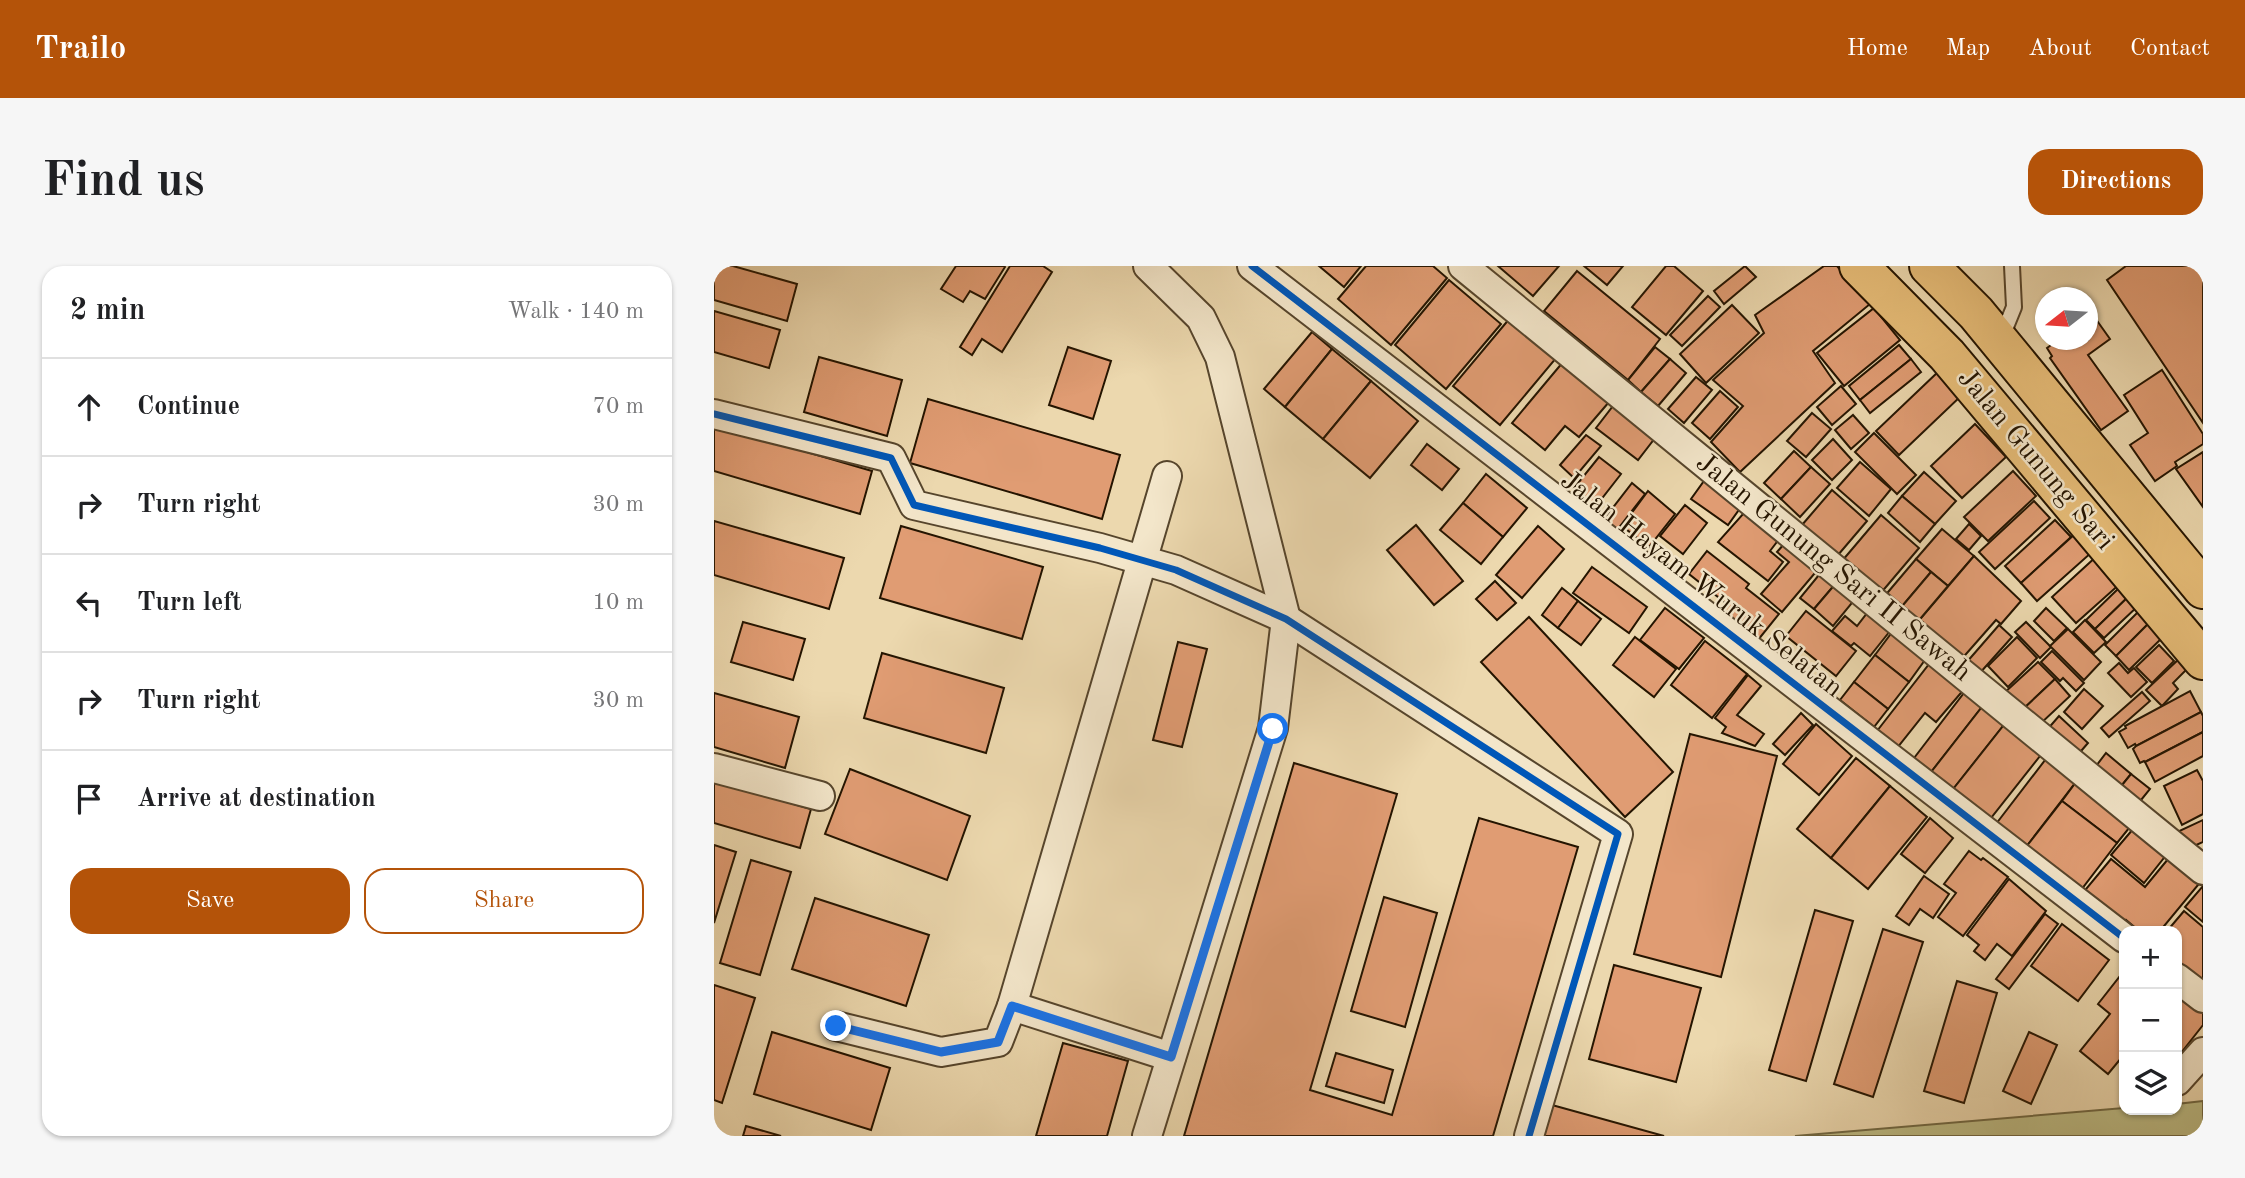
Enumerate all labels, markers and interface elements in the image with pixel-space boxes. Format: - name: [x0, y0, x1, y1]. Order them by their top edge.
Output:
- text: Trailo: [35, 33, 126, 66]
- text: Home: [1847, 37, 1908, 61]
- text: Map: [1946, 37, 1990, 61]
- text: About: [2028, 37, 2092, 61]
- text: Contact: [2130, 37, 2210, 61]
- button: Directions: [2028, 149, 2203, 215]
- text: Find us: [42, 158, 205, 207]
- north arrow: [2035, 287, 2098, 350]
- text: 2 min: [70, 296, 145, 326]
- text: Walk · 140 m: [508, 300, 644, 323]
- street label: Jalan Gunung Sari: [1951, 364, 2119, 556]
- icon: ahead: [70, 388, 108, 426]
- text: Continue: [137, 394, 240, 420]
- text: 70 m: [593, 395, 644, 418]
- street label: Jalan Gunung Sari II Sawah: [1690, 449, 1976, 687]
- street label: Jalan Hayam Wuruk Selatan: [1555, 466, 1847, 704]
- icon: right: [70, 486, 108, 524]
- text: Turn right: [137, 492, 260, 518]
- text: 30 m: [593, 493, 644, 516]
- icon: left: [70, 584, 108, 622]
- text: Turn left: [137, 590, 242, 616]
- text: 10 m: [593, 591, 644, 614]
- icon: right: [70, 682, 108, 720]
- text: Turn right: [137, 688, 260, 714]
- text: 30 m: [593, 689, 644, 712]
- route start: [1257, 713, 1288, 744]
- icon: arrive: [70, 780, 108, 818]
- text: Arrive at destination: [137, 786, 376, 812]
- button: Save: [70, 868, 350, 934]
- button: Share: [364, 868, 644, 934]
- map controls: [2119, 926, 2182, 1115]
- button: +: [2119, 926, 2182, 989]
- button: −: [2119, 989, 2182, 1052]
- route end: [820, 1010, 851, 1041]
- button: layers: [2119, 1052, 2182, 1115]

